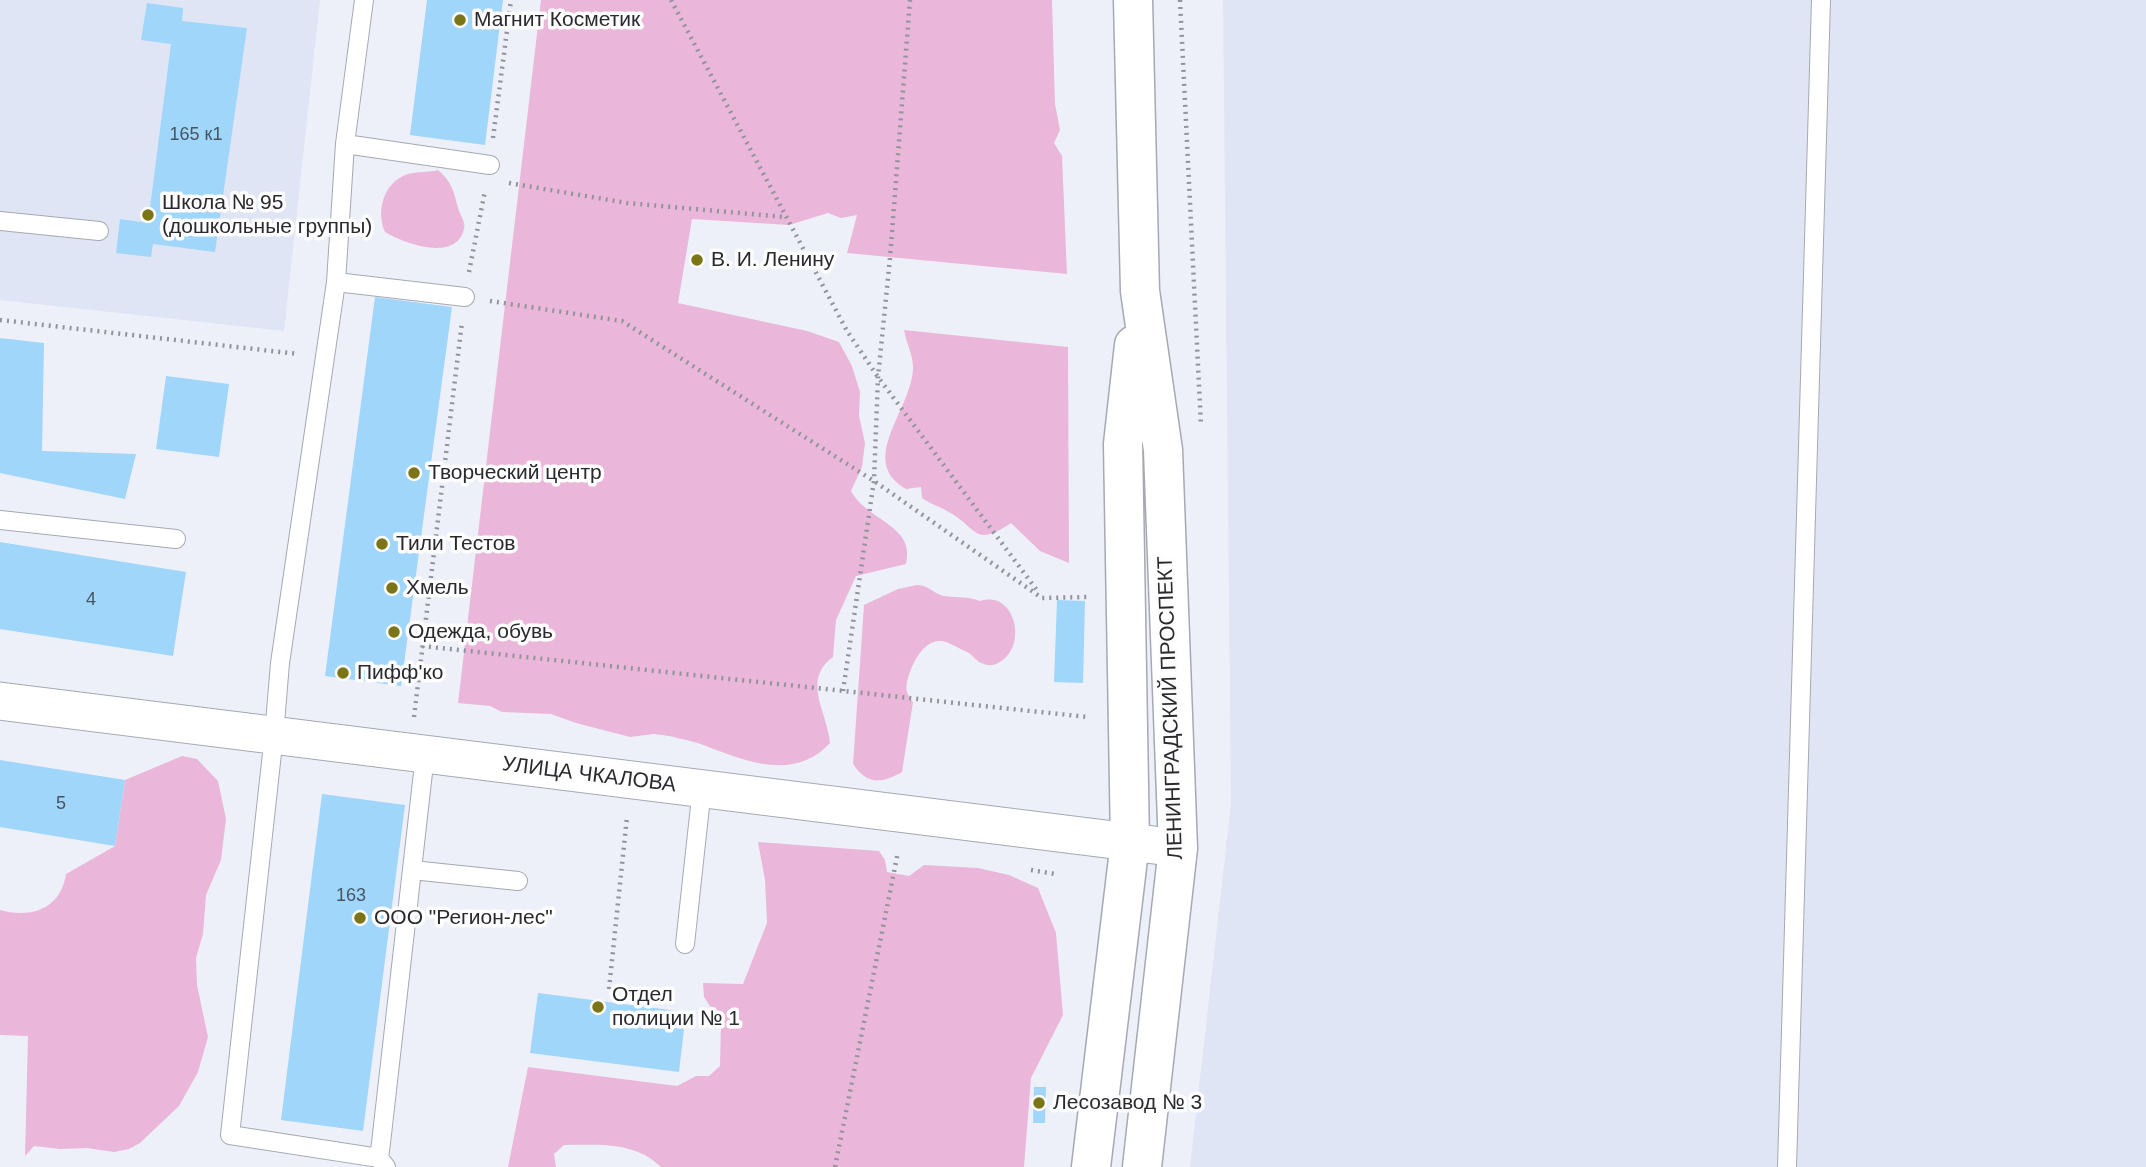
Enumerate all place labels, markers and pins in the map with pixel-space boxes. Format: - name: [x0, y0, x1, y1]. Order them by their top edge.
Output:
- place label: Магнит Косметик: [474, 7, 640, 33]
- marker: Магнит Косметик: [452, 12, 468, 28]
- place label: Школа № 95 (дошкольные группы): [162, 190, 372, 240]
- marker: Школа № 95 (дошкольные группы): [140, 207, 156, 223]
- place label: В. И. Ленину: [711, 247, 834, 273]
- marker: В. И. Ленину: [689, 252, 705, 268]
- place label: Творческий центр: [428, 460, 602, 486]
- marker: Творческий центр: [406, 465, 422, 481]
- place label: Тили Тестов: [396, 531, 515, 557]
- marker: Тили Тестов: [374, 536, 390, 552]
- place label: Хмель: [406, 575, 469, 601]
- marker: Хмель: [384, 580, 400, 596]
- place label: Одежда, обувь: [408, 619, 553, 645]
- marker: Одежда, обувь: [386, 624, 402, 640]
- place label: Пифф'ко: [357, 660, 443, 686]
- marker: Пифф'ко: [335, 665, 351, 681]
- place label: ООО "Регион-лес": [374, 905, 553, 931]
- marker: ООО "Регион-лес": [352, 910, 368, 926]
- place label: Отдел полиции № 1: [612, 982, 740, 1032]
- marker: Отдел полиции № 1: [590, 999, 606, 1015]
- place label: Лесозавод № 3: [1053, 1090, 1202, 1116]
- marker: Лесозавод № 3: [1031, 1095, 1047, 1111]

